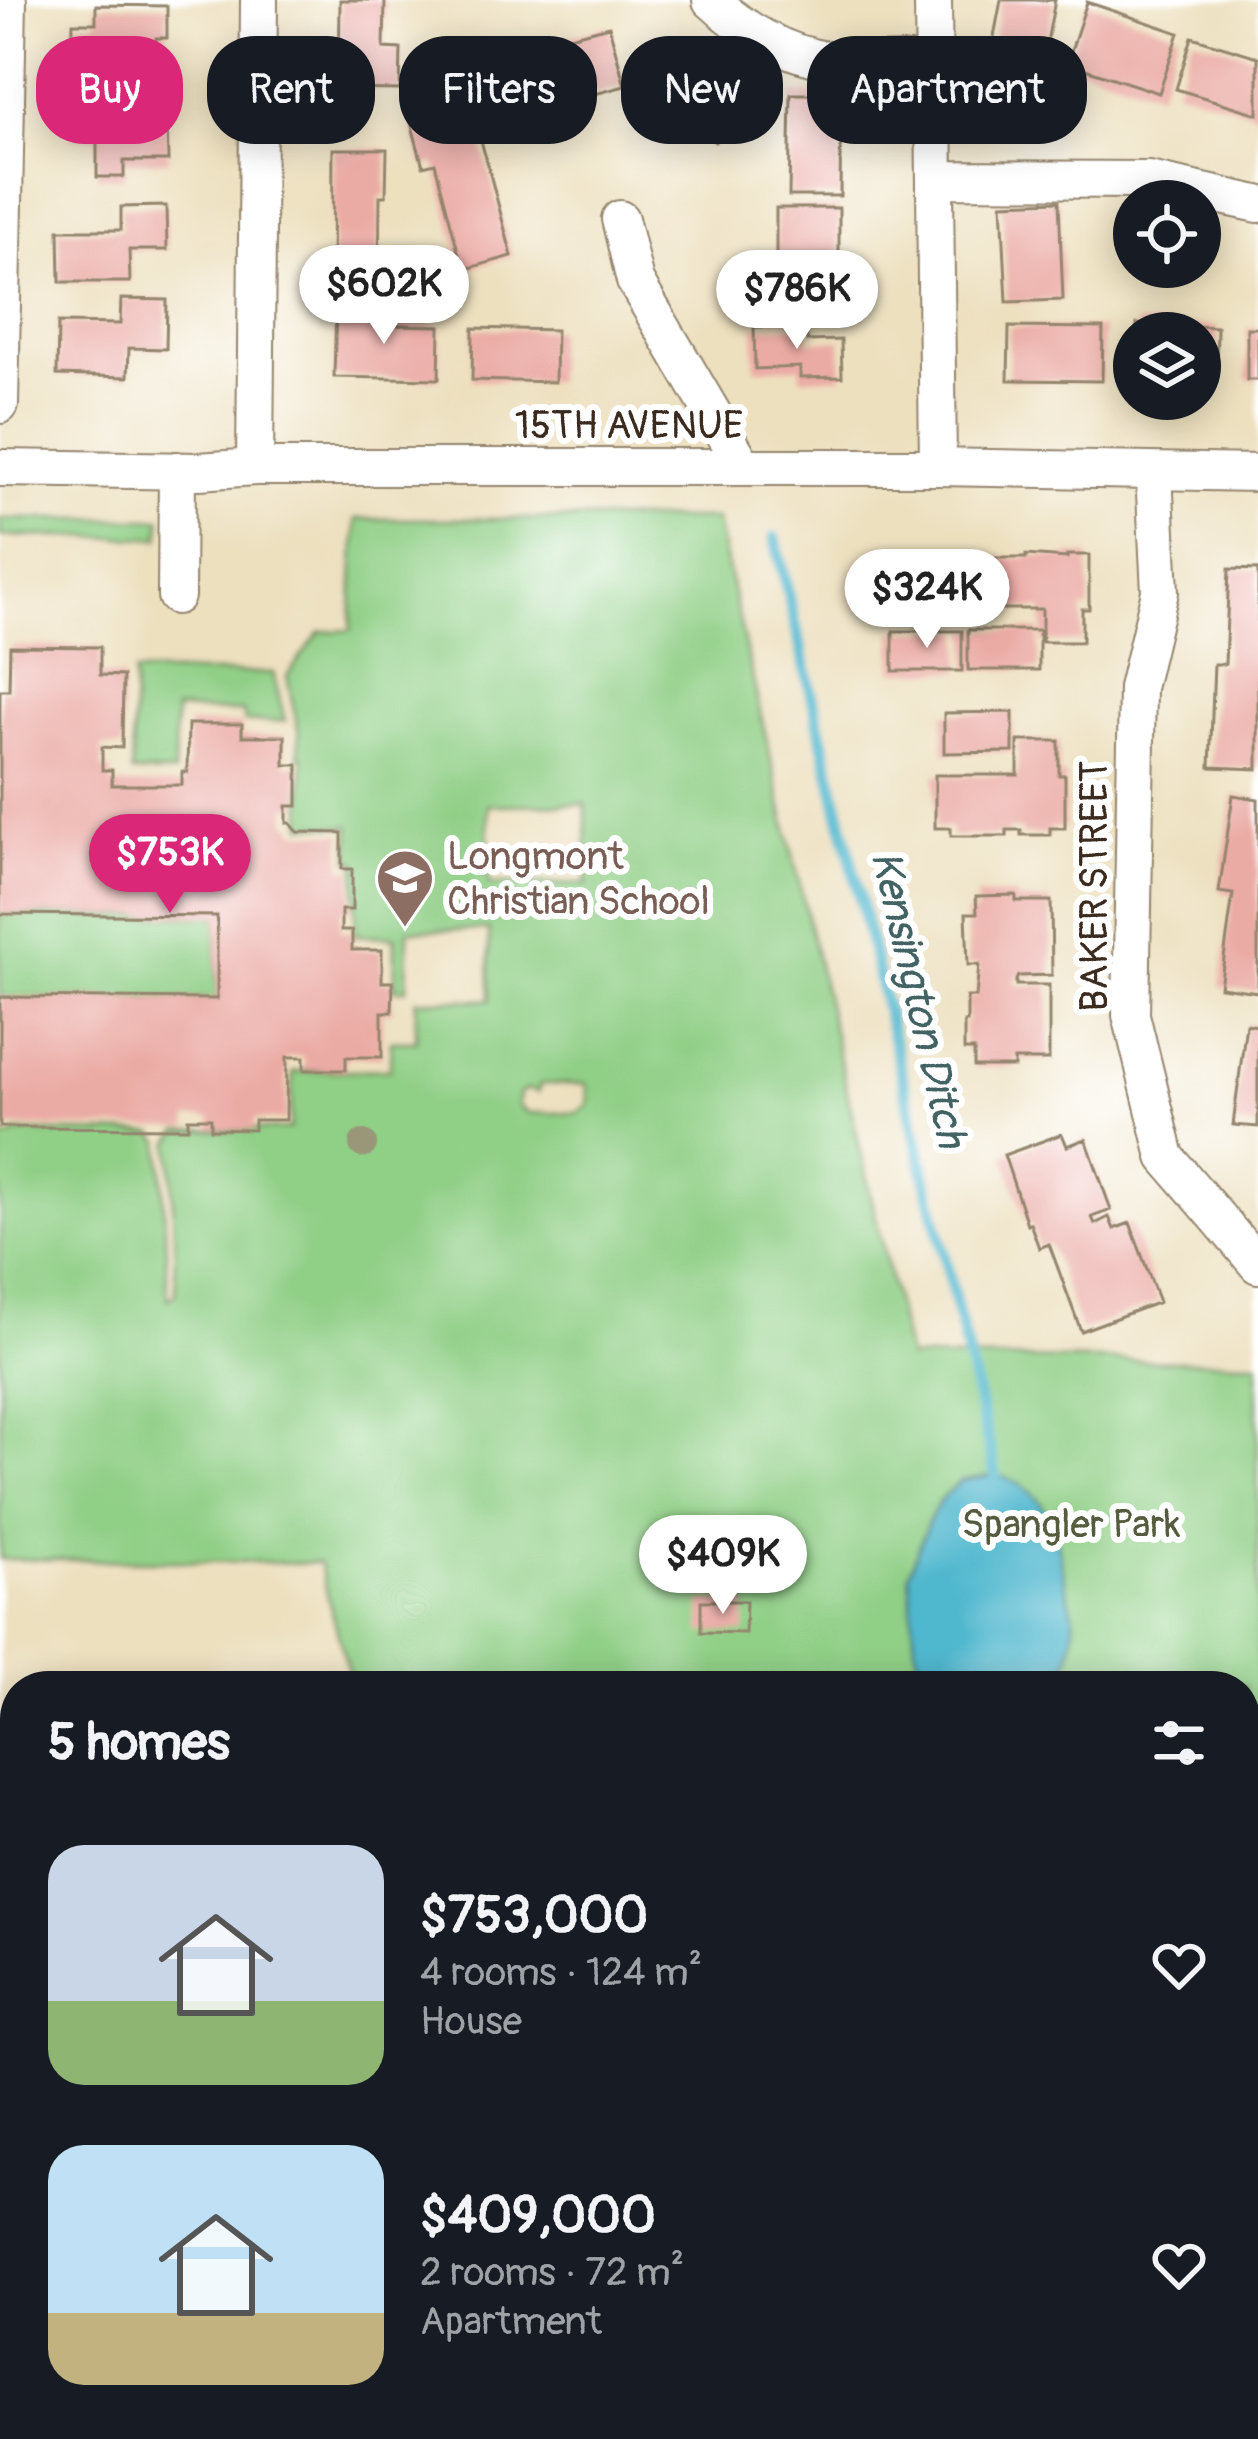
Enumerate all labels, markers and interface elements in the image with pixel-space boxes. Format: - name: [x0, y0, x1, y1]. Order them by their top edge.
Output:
- chip: Buy: [36, 36, 183, 144]
- chip: Rent: [207, 36, 375, 144]
- chip: Filters: [399, 36, 597, 144]
- chip: New: [621, 36, 783, 144]
- chip: Apartment: [807, 36, 1087, 144]
- map controls: [1113, 180, 1221, 420]
- button: locate: [1113, 180, 1221, 288]
- pin: $602K: [300, 245, 468, 347]
- pin: $786K: [713, 250, 881, 352]
- text: $602K: [326, 259, 442, 308]
- text: $786K: [743, 264, 851, 313]
- button: layers: [1113, 312, 1221, 420]
- street label: 15TH AVENUE: [515, 401, 743, 450]
- pin: $324K: [843, 549, 1011, 651]
- text: $324K: [872, 563, 982, 612]
- street label: BAKER STREET: [1070, 760, 1119, 1012]
- pin: $753K: [86, 814, 254, 916]
- text: $753K: [116, 828, 224, 877]
- place label: Longmont Christian School: [447, 832, 710, 926]
- water label: Kensington Ditch: [859, 846, 978, 1154]
- school or university icon: Longmont Christian School: [374, 847, 436, 929]
- park label: Spangler Park: [962, 1500, 1181, 1549]
- pin: $409K: [639, 1515, 807, 1617]
- text: $409K: [666, 1529, 780, 1578]
- icon: filters: [1146, 1710, 1212, 1776]
- text: 5 homes: [48, 1711, 230, 1775]
- text: $753,000: [420, 1884, 648, 1948]
- icon: home: [144, 1893, 288, 2037]
- icon: heart: [1146, 1932, 1212, 1998]
- text: 4 rooms · 124 m²: [420, 1948, 702, 1997]
- text: House: [420, 1997, 522, 2046]
- text: $409,000: [420, 2184, 656, 2248]
- icon: home: [144, 2193, 288, 2337]
- icon: heart: [1146, 2232, 1212, 2298]
- text: 2 rooms · 72 m²: [420, 2248, 684, 2297]
- text: Apartment: [420, 2297, 602, 2346]

